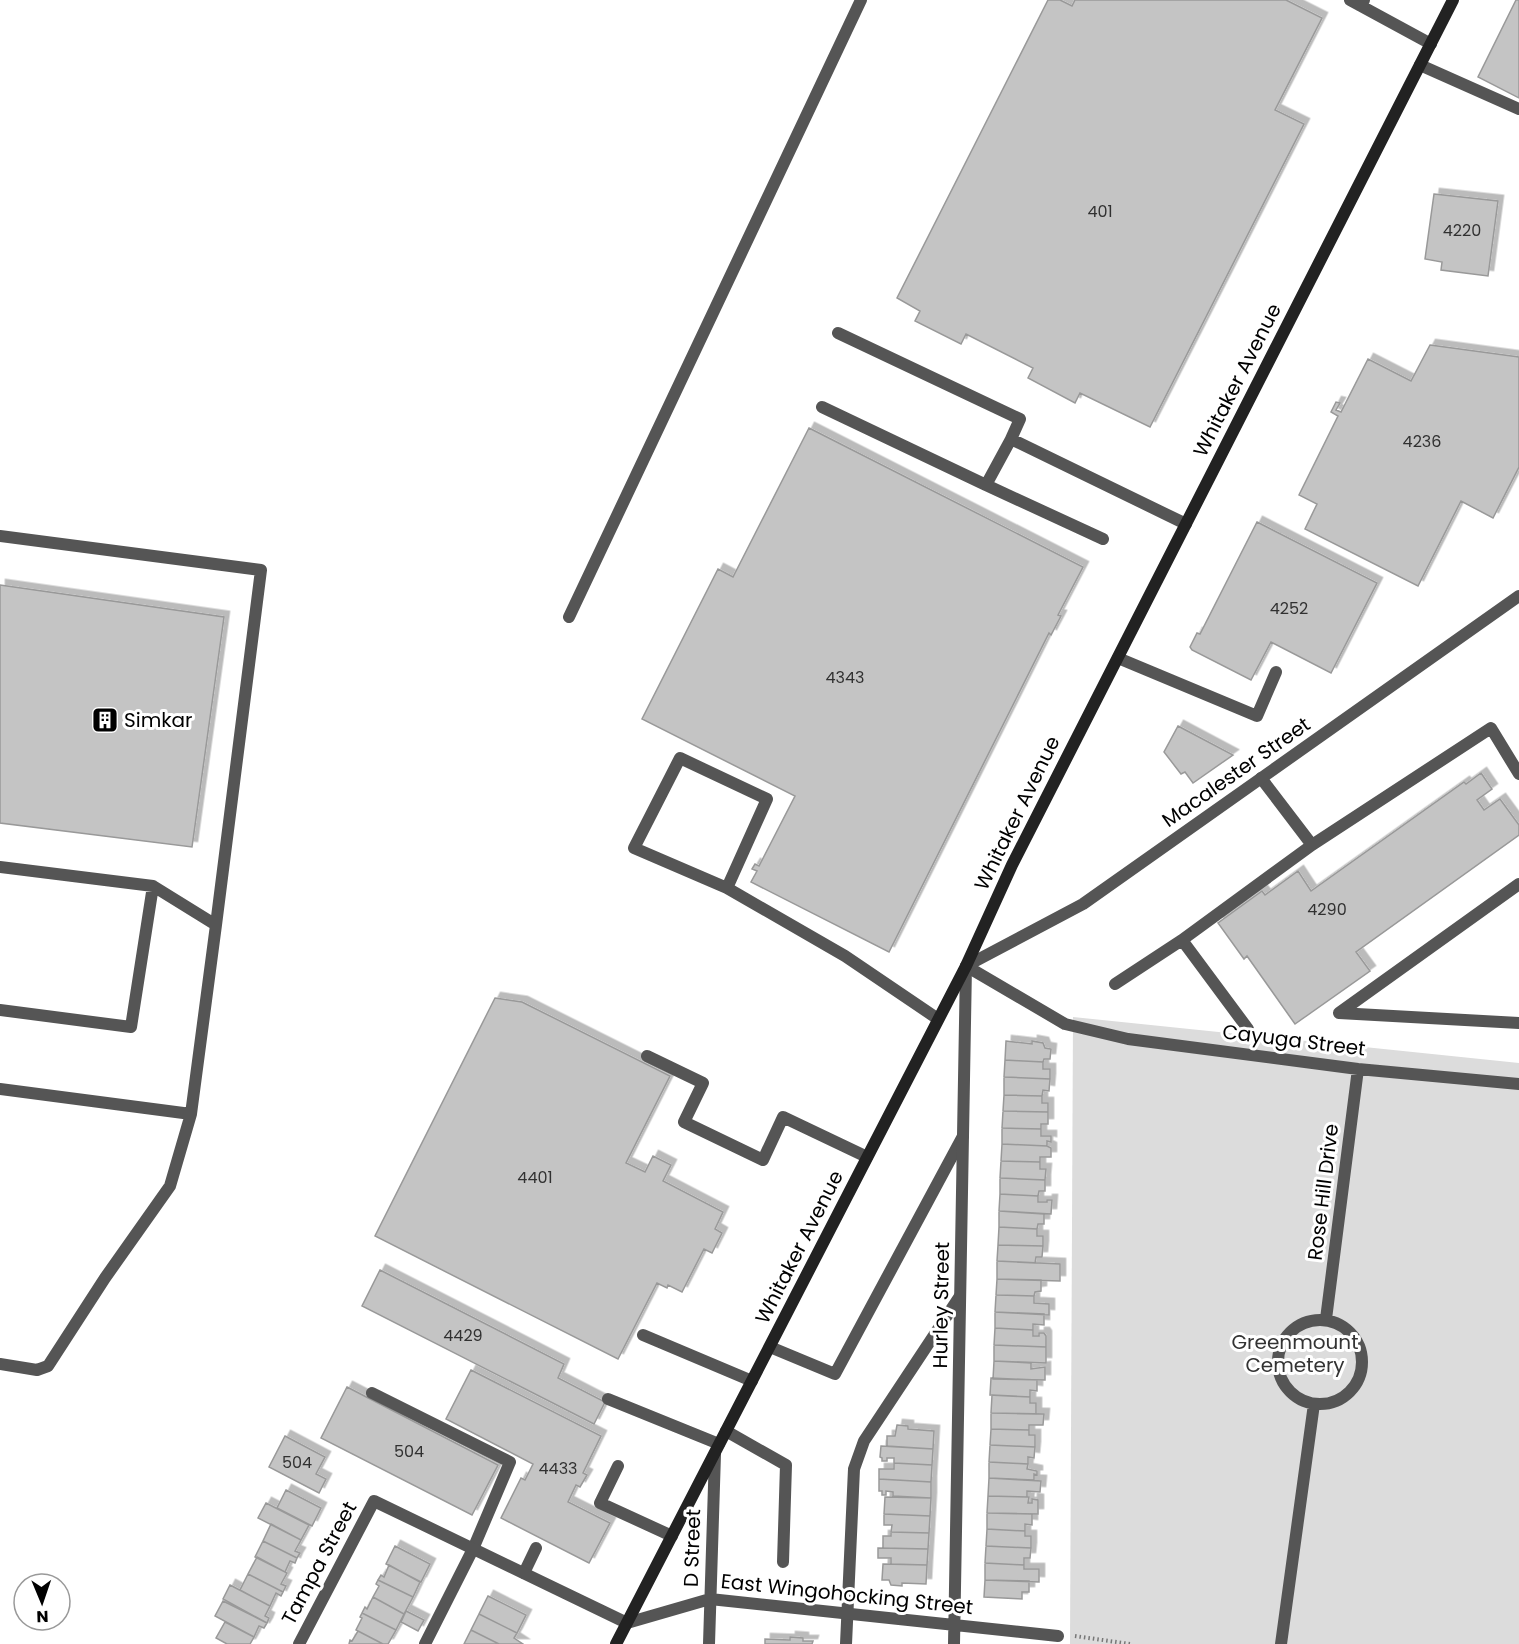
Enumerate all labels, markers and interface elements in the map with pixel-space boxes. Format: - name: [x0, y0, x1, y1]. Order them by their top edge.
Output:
- house number: 401: [1087, 200, 1113, 223]
- house number: 4220: [1443, 219, 1481, 242]
- street label: Whitaker Avenue: [1186, 299, 1288, 461]
- house number: 4236: [1403, 430, 1441, 453]
- house number: 4252: [1270, 597, 1308, 620]
- house number: 4343: [826, 666, 864, 689]
- building icon: Simkar: [90, 705, 120, 735]
- place label: Simkar: [124, 706, 193, 734]
- street label: Macalester Street: [1156, 710, 1316, 834]
- street label: Whitaker Avenue: [967, 731, 1067, 895]
- house number: 4290: [1307, 898, 1347, 921]
- street label: Cayuga Street: [1221, 1017, 1367, 1063]
- street label: Rose Hill Drive: [1301, 1122, 1345, 1262]
- house number: 4401: [517, 1166, 553, 1189]
- street label: Whitaker Avenue: [748, 1166, 850, 1328]
- street label: Hurley Street: [926, 1241, 956, 1369]
- house number: 4429: [443, 1324, 483, 1347]
- park label: Greenmount Cemetery: [1232, 1328, 1358, 1379]
- house number: 504: [394, 1440, 424, 1463]
- house number: 504: [282, 1451, 312, 1474]
- house number: 4433: [539, 1457, 577, 1480]
- street label: Tampa Street: [275, 1496, 363, 1630]
- street label: D Street: [677, 1509, 707, 1587]
- street label: East Wingohocking Street: [719, 1567, 975, 1621]
- north arrow: [12, 1572, 72, 1632]
- text: N: [36, 1605, 49, 1628]

